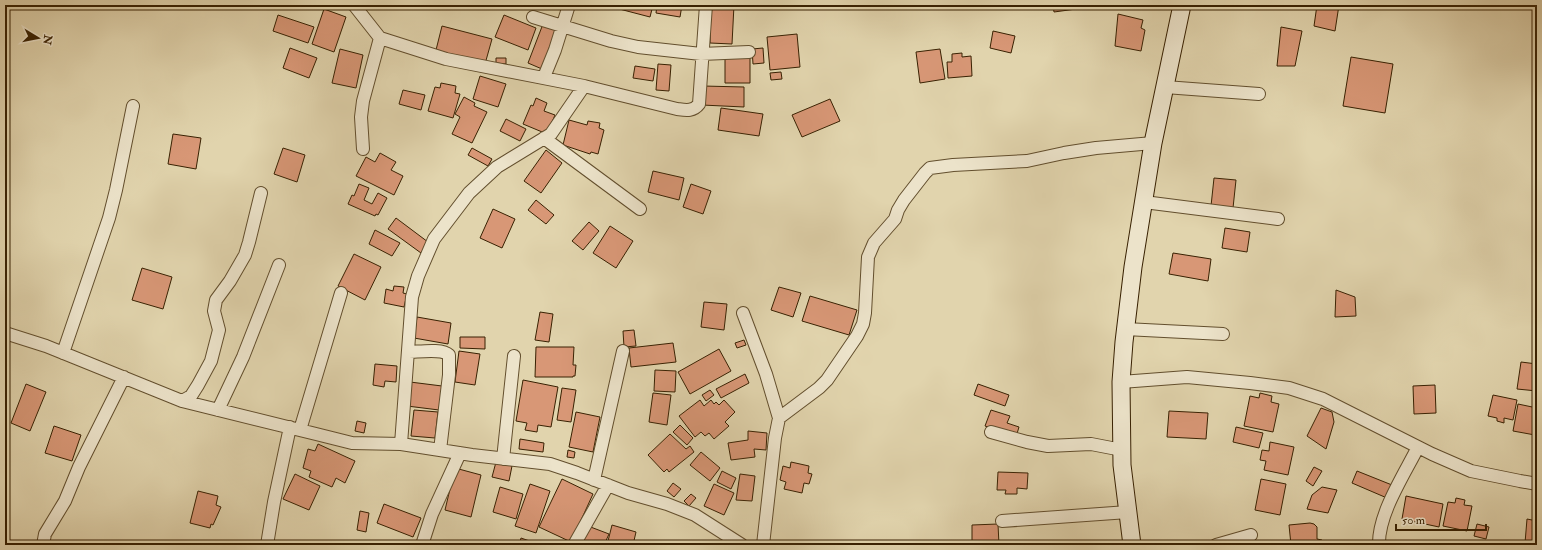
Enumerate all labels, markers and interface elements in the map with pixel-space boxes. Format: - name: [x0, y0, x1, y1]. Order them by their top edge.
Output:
- north arrow: [18, 18, 58, 58]
- text: N: [40, 33, 55, 47]
- scale bar: [1396, 506, 1486, 532]
- text: 50 m: [1402, 513, 1426, 528]

